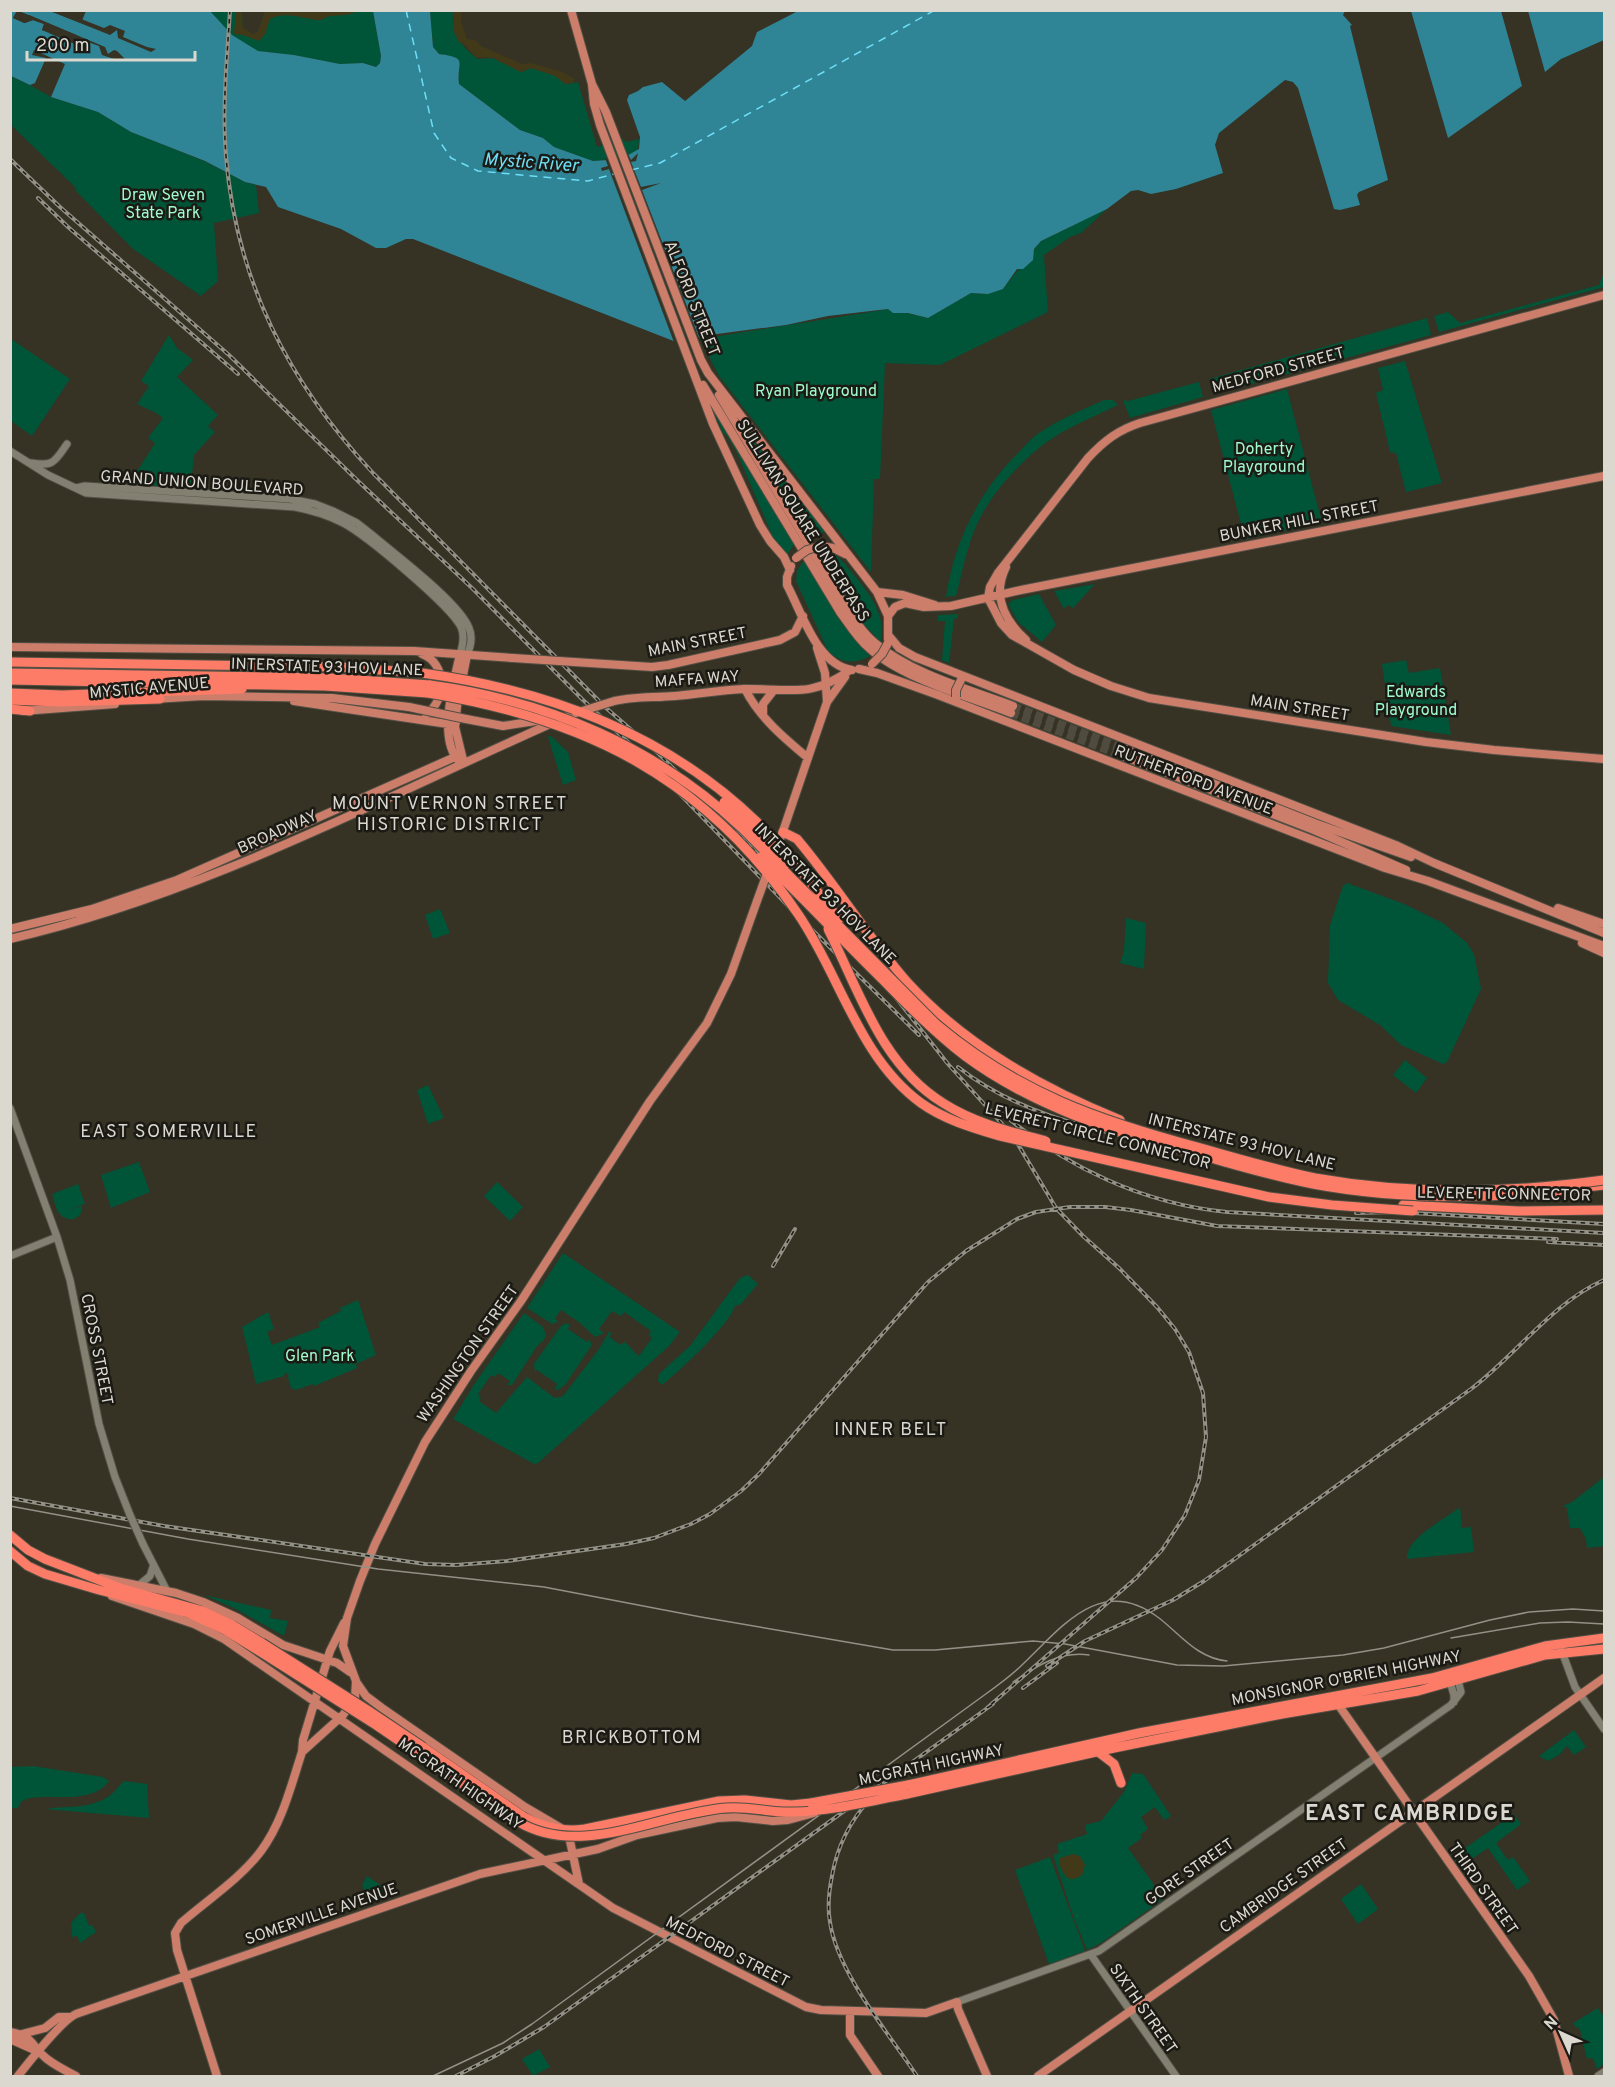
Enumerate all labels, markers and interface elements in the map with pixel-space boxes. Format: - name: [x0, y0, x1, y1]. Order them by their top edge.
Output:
- scale bar: [27, 24, 195, 62]
- text: 200 m: [36, 35, 89, 58]
- water label: Mystic River: [483, 149, 581, 178]
- park label: Draw Seven State Park: [121, 186, 205, 224]
- street label: ALFORD STREET: [659, 238, 723, 360]
- street label: MEDFORD STREET: [1210, 344, 1347, 398]
- park label: Ryan Playground: [755, 382, 877, 402]
- street label: SULLIVAN SQUARE UNDERPASS: [732, 416, 873, 626]
- park label: Doherty Playground: [1223, 440, 1305, 478]
- street label: GRAND UNION BOULEVARD: [100, 467, 304, 501]
- street label: BUNKER HILL STREET: [1218, 497, 1381, 547]
- street label: MAIN STREET: [646, 624, 748, 662]
- street label: INTERSTATE 93 HOV LANE: [230, 655, 423, 681]
- street label: MAFFA WAY: [654, 667, 740, 693]
- street label: MYSTIC AVENUE: [89, 674, 210, 704]
- park label: Edwards Playground: [1375, 683, 1457, 721]
- street label: MAIN STREET: [1249, 691, 1351, 727]
- street label: RUTHERFORD AVENUE: [1111, 741, 1275, 820]
- district label: MOUNT VERNON STREET HISTORIC DISTRICT: [332, 793, 568, 837]
- street label: BROADWAY: [235, 806, 321, 859]
- street label: INTERSTATE 93 HOV LANE: [750, 819, 900, 969]
- street label: LEVERETT CIRCLE CONNECTOR: [983, 1099, 1212, 1175]
- street label: INTERSTATE 93 HOV LANE: [1146, 1110, 1337, 1176]
- district label: EAST SOMERVILLE: [80, 1121, 258, 1144]
- street label: LEVERETT CONNECTOR: [1417, 1183, 1591, 1207]
- street label: WASHINGTON STREET: [414, 1281, 524, 1427]
- street label: CROSS STREET: [75, 1292, 117, 1407]
- park label: Glen Park: [285, 1347, 355, 1367]
- district label: INNER BELT: [834, 1419, 948, 1442]
- street label: MONSIGNOR O'BRIEN HIGHWAY: [1230, 1647, 1463, 1711]
- district label: BRICKBOTTOM: [562, 1727, 702, 1750]
- street label: MCGRATH HIGHWAY: [394, 1734, 526, 1835]
- street label: MCGRATH HIGHWAY: [857, 1741, 1006, 1791]
- district label: EAST CAMBRIDGE: [1305, 1801, 1515, 1828]
- street label: GORE STREET: [1142, 1835, 1239, 1911]
- street label: CAMBRIDGE STREET: [1216, 1835, 1352, 1938]
- street label: THIRD STREET: [1443, 1839, 1521, 1939]
- street label: SOMERVILLE AVENUE: [243, 1879, 401, 1950]
- street label: MEDFORD STREET: [662, 1913, 792, 1993]
- street label: SIXTH STREET: [1104, 1960, 1181, 2058]
- north arrow: [1531, 2003, 1591, 2063]
- text: N: [1541, 2013, 1563, 2035]

